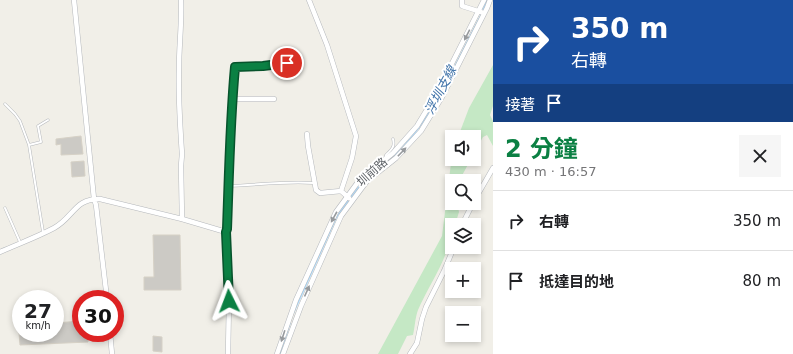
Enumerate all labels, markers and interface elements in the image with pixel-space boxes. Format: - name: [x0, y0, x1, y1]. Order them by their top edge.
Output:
- text: 350 m: [571, 12, 668, 45]
- icon: right: [505, 16, 557, 68]
- one-way arrow: [464, 29, 470, 41]
- pin: [270, 46, 304, 80]
- text: 右轉: [571, 50, 607, 71]
- icon: arrive: [276, 52, 298, 74]
- water label: 浮圳支線: [422, 62, 460, 117]
- icon: arrive: [543, 92, 565, 114]
- text: 接著: [505, 96, 535, 114]
- map controls: [445, 130, 481, 342]
- button: sound: [445, 130, 481, 166]
- text: 2 分鐘: [505, 135, 578, 163]
- button: close: [739, 135, 781, 177]
- one-way arrow: [397, 147, 407, 157]
- street label: 圳前路: [354, 155, 390, 189]
- text: 430 m · 16:57: [505, 164, 596, 179]
- button: search: [445, 174, 481, 210]
- icon: right: [505, 210, 527, 232]
- one-way arrow: [331, 211, 337, 223]
- text: 350 m: [733, 212, 781, 230]
- text: 右轉: [539, 213, 569, 231]
- button: layers: [445, 218, 481, 254]
- button: +: [445, 262, 481, 298]
- icon: arrive: [505, 270, 527, 292]
- text: 80 m: [743, 272, 781, 290]
- text: 抵達目的地: [539, 273, 614, 291]
- position arrow: [208, 280, 250, 322]
- one-way arrow: [304, 286, 310, 297]
- speed limit sign: 30: [72, 290, 124, 342]
- text: 27: [24, 299, 52, 323]
- button: −: [445, 306, 481, 342]
- text: km/h: [25, 320, 51, 331]
- one-way arrow: [280, 330, 286, 342]

